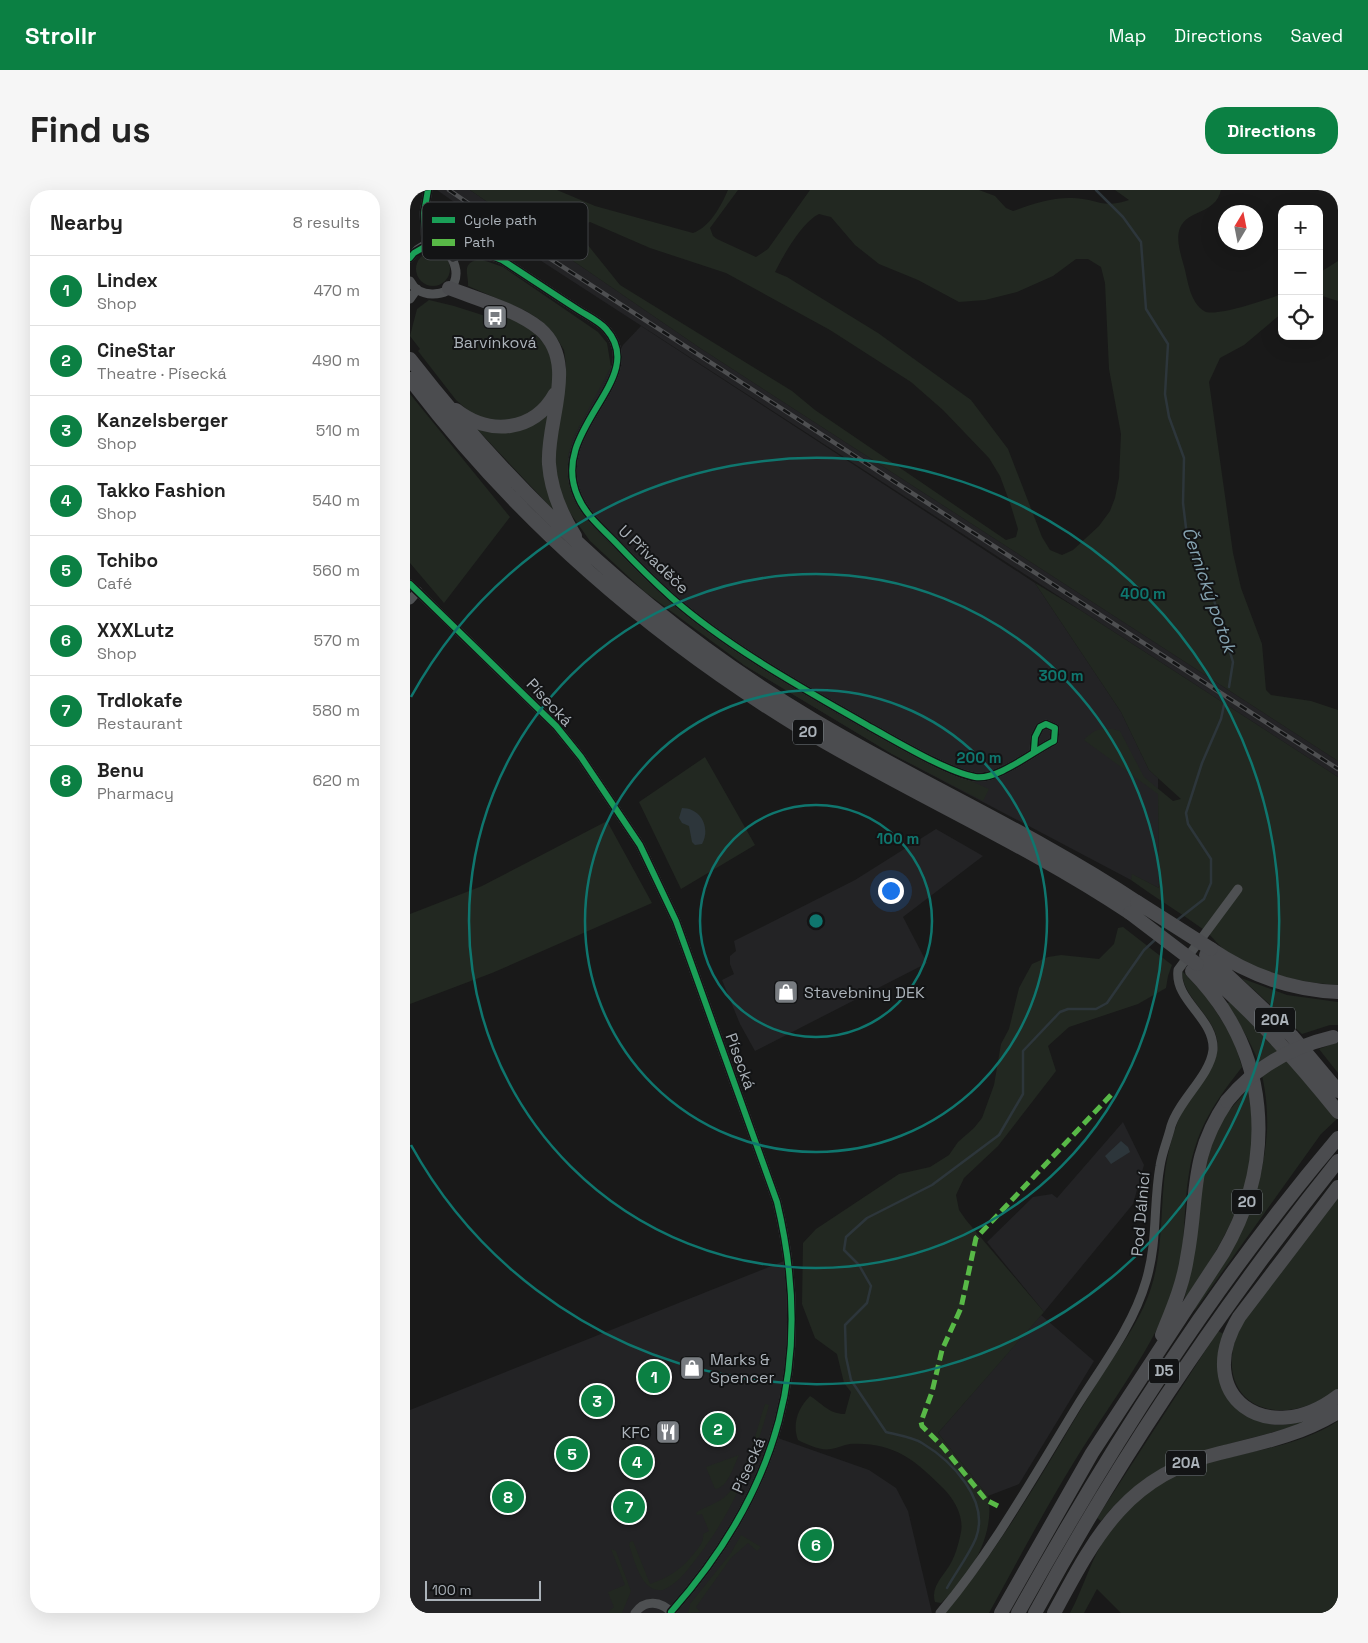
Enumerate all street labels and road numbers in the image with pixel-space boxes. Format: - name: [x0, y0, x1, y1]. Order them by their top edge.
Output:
- street label: U Přivaděče: [614, 520, 694, 598]
- street label: Písecká: [522, 674, 577, 731]
- road number: 20: [793, 720, 823, 744]
- road number: 20A: [1255, 1008, 1295, 1032]
- street label: Písecká: [721, 1030, 760, 1092]
- street label: Pod Dálnicí: [1126, 1171, 1155, 1257]
- road number: 20: [1232, 1190, 1262, 1214]
- road number: D5: [1149, 1358, 1179, 1384]
- street label: Písecká: [727, 1434, 770, 1496]
- road number: 20A: [1166, 1450, 1206, 1476]

